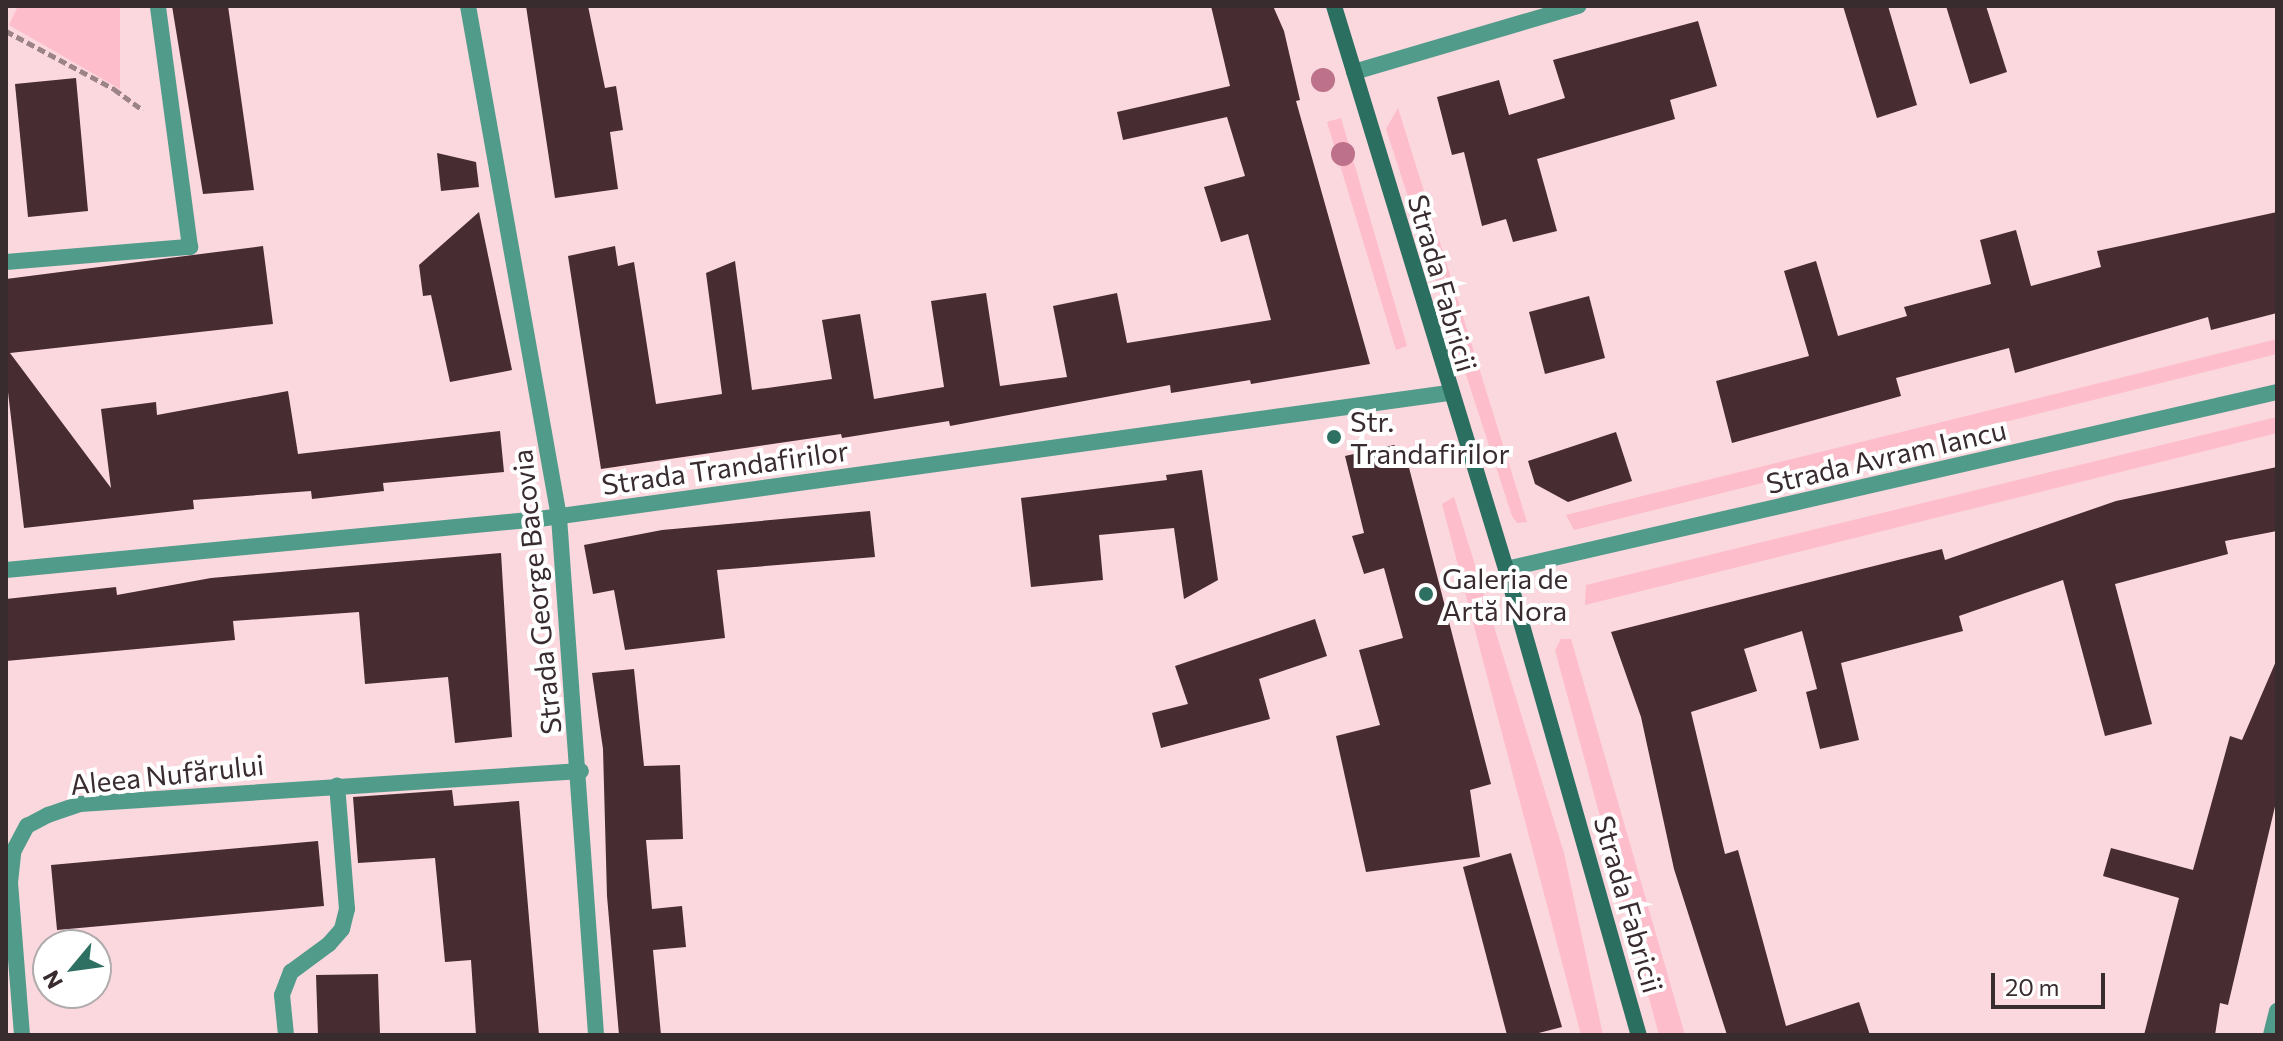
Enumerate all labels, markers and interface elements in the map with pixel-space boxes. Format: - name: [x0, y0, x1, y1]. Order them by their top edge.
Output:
- street label: Strada Fabricii: [1402, 191, 1484, 375]
- place label: Str. Trandafirilor: [1350, 404, 1510, 470]
- street label: Strada Avram Iancu: [1763, 412, 2009, 500]
- marker: Str. Trandafirilor: [1325, 428, 1343, 446]
- street label: Strada Trandafirilor: [599, 433, 851, 501]
- street label: Strada George Bacovia: [504, 448, 568, 736]
- place label: Galeria de Artă Nora: [1442, 561, 1568, 627]
- marker: Galeria de Artă Nora: [1417, 585, 1435, 603]
- street label: Aleea Nufărului: [68, 747, 266, 801]
- street label: Strada Fabricii: [1588, 812, 1670, 996]
- north arrow: [32, 929, 112, 1009]
- scale bar: [1995, 957, 2109, 1007]
- text: N: [37, 966, 68, 994]
- text: 20 m: [2005, 972, 2059, 1001]

